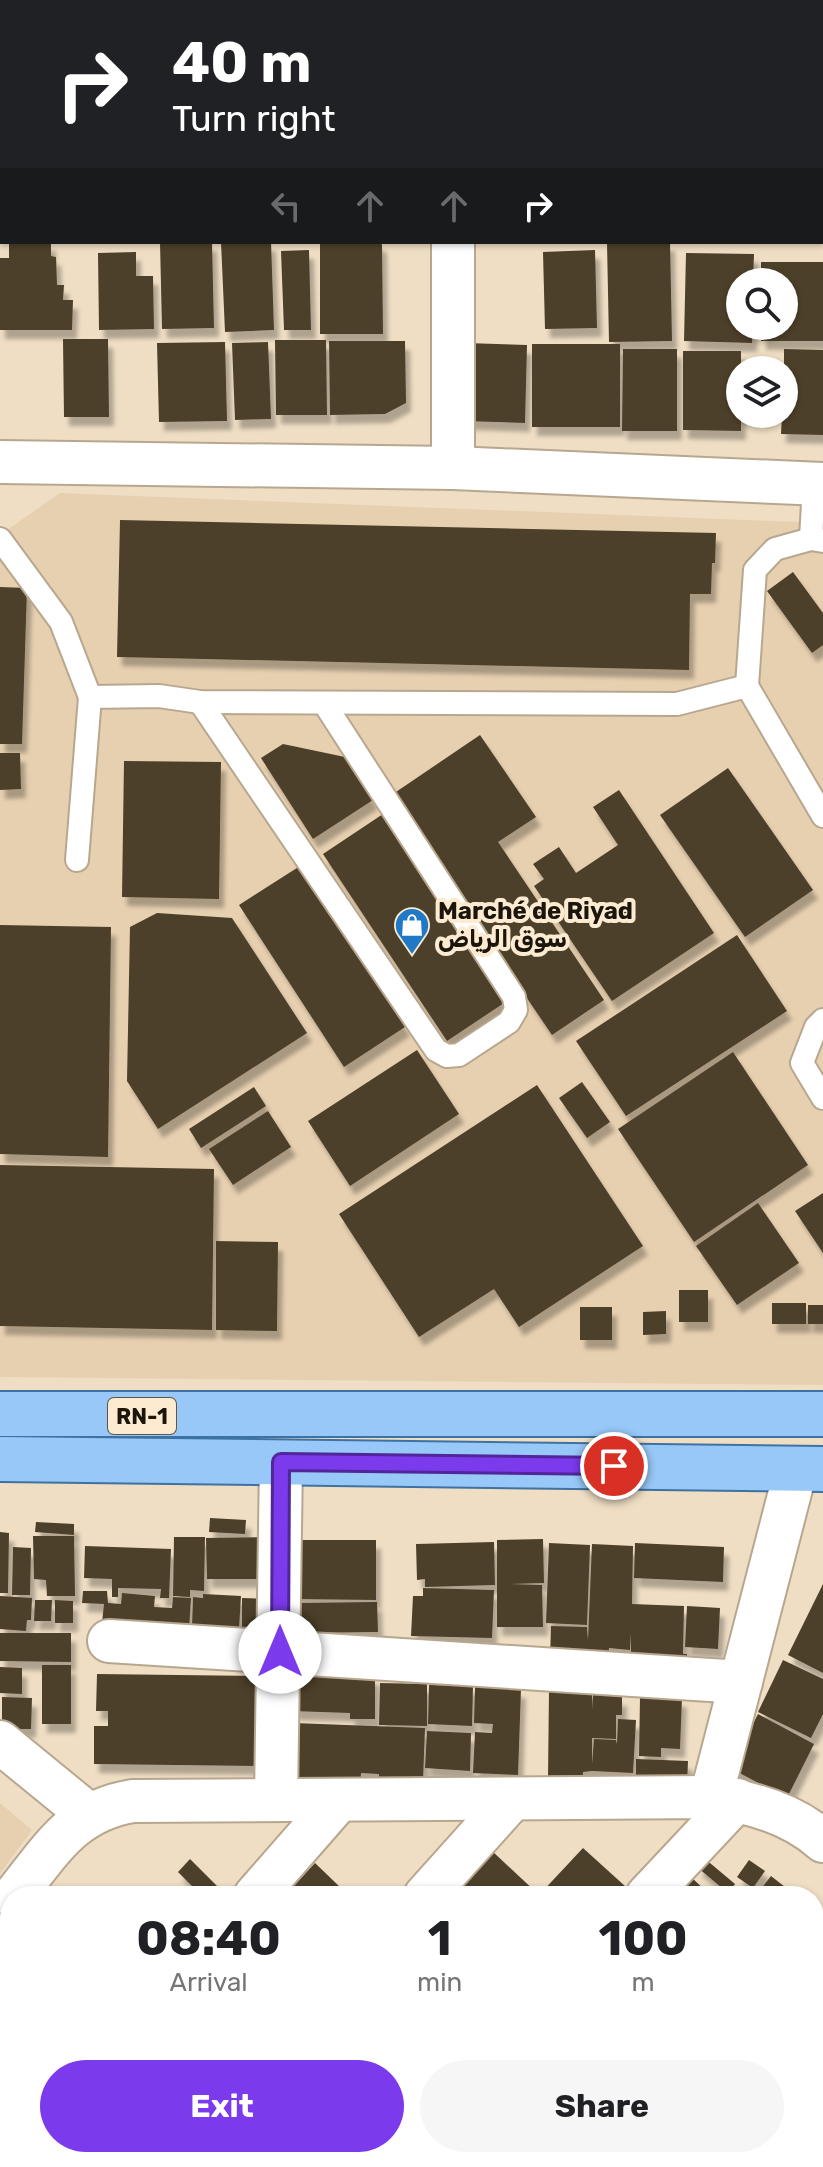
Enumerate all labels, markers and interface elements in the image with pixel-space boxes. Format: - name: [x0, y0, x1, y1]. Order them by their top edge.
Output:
- text: 40 m: [172, 30, 312, 96]
- icon: right: [40, 32, 144, 136]
- text: Turn right: [172, 97, 336, 140]
- icon: left: [264, 184, 308, 228]
- icon: ahead: [348, 184, 392, 228]
- icon: ahead: [432, 184, 476, 228]
- icon: right: [516, 184, 560, 228]
- map controls: [726, 268, 798, 428]
- button: search: [726, 268, 798, 340]
- button: layers: [726, 356, 798, 428]
- place label: Marché de Riyad سوق الرياض: [438, 897, 633, 953]
- shop icon: Marché de Riyad سوق الرياض: [393, 906, 431, 956]
- road number: RN-1: [108, 1398, 176, 1434]
- pin: [580, 1432, 648, 1500]
- icon: arrive: [592, 1444, 636, 1488]
- position arrow: [238, 1610, 322, 1694]
- text: 08:40: [136, 1910, 281, 1967]
- text: 1: [428, 1910, 452, 1967]
- text: 100: [599, 1910, 688, 1967]
- text: Arrival: [170, 1967, 248, 1998]
- text: min: [417, 1967, 462, 1998]
- text: m: [632, 1967, 655, 1998]
- button: Exit: [40, 2060, 404, 2152]
- button: Share: [420, 2060, 784, 2152]

